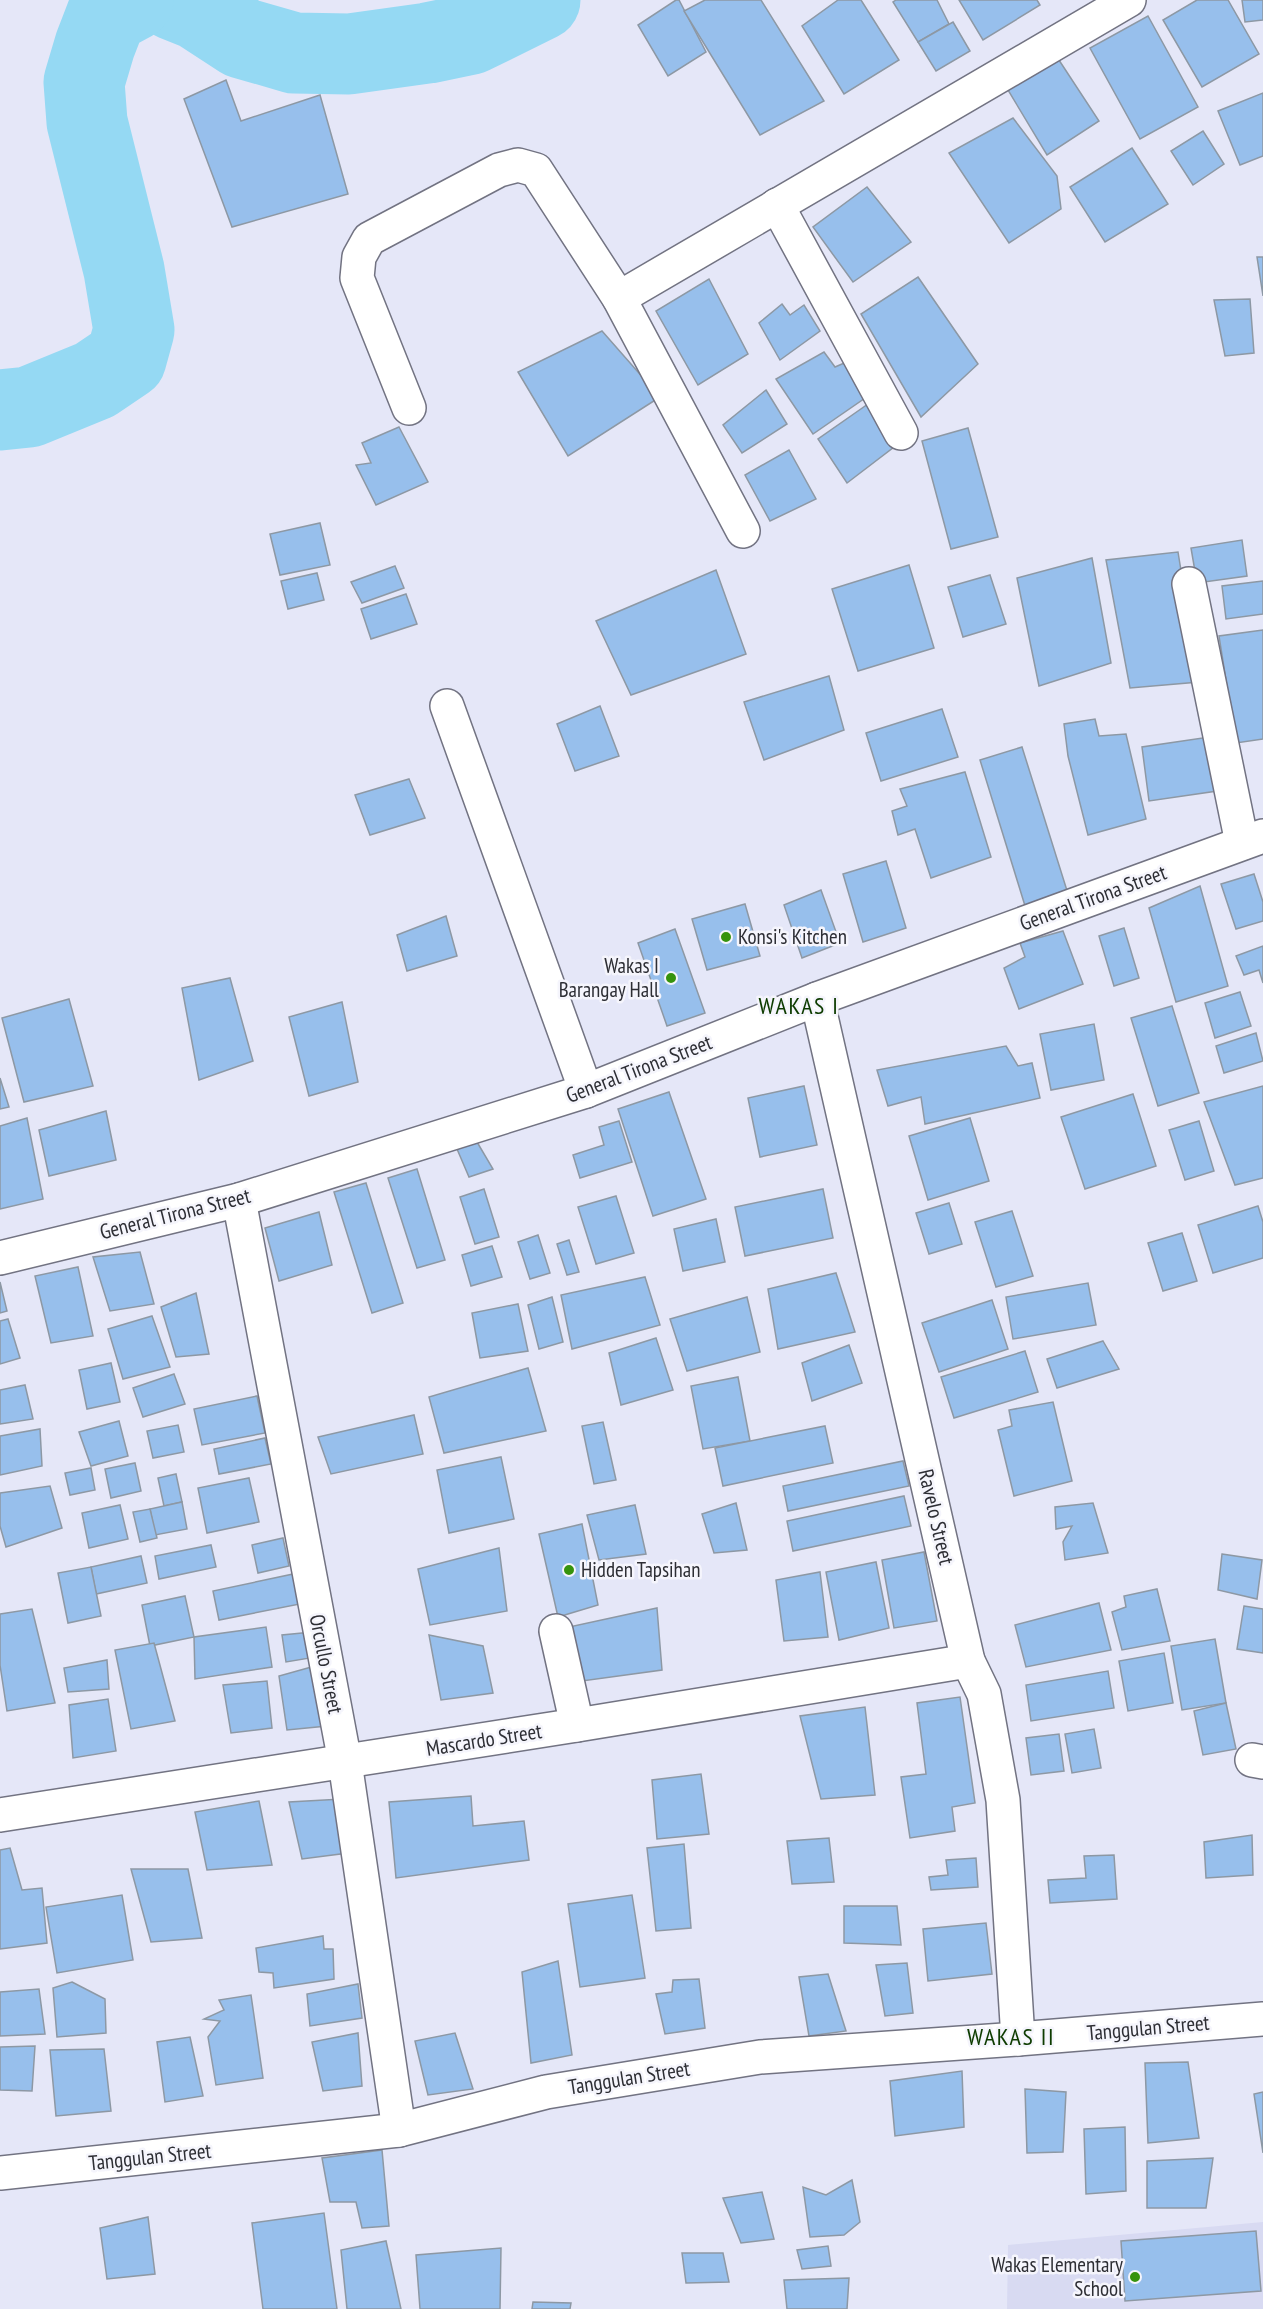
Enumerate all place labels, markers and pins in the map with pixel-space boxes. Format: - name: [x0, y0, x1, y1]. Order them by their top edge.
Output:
- place label: Konsi's Kitchen: [738, 923, 847, 950]
- marker: Konsi's Kitchen: [719, 930, 733, 944]
- place label: Wakas I Barangay Hall: [559, 952, 659, 1003]
- marker: Wakas I Barangay Hall: [664, 971, 678, 985]
- place label: Hidden Tapsihan: [581, 1556, 700, 1583]
- marker: Hidden Tapsihan: [562, 1563, 576, 1577]
- place label: Wakas Elementary School: [991, 2251, 1123, 2302]
- marker: Wakas Elementary School: [1128, 2270, 1142, 2284]

